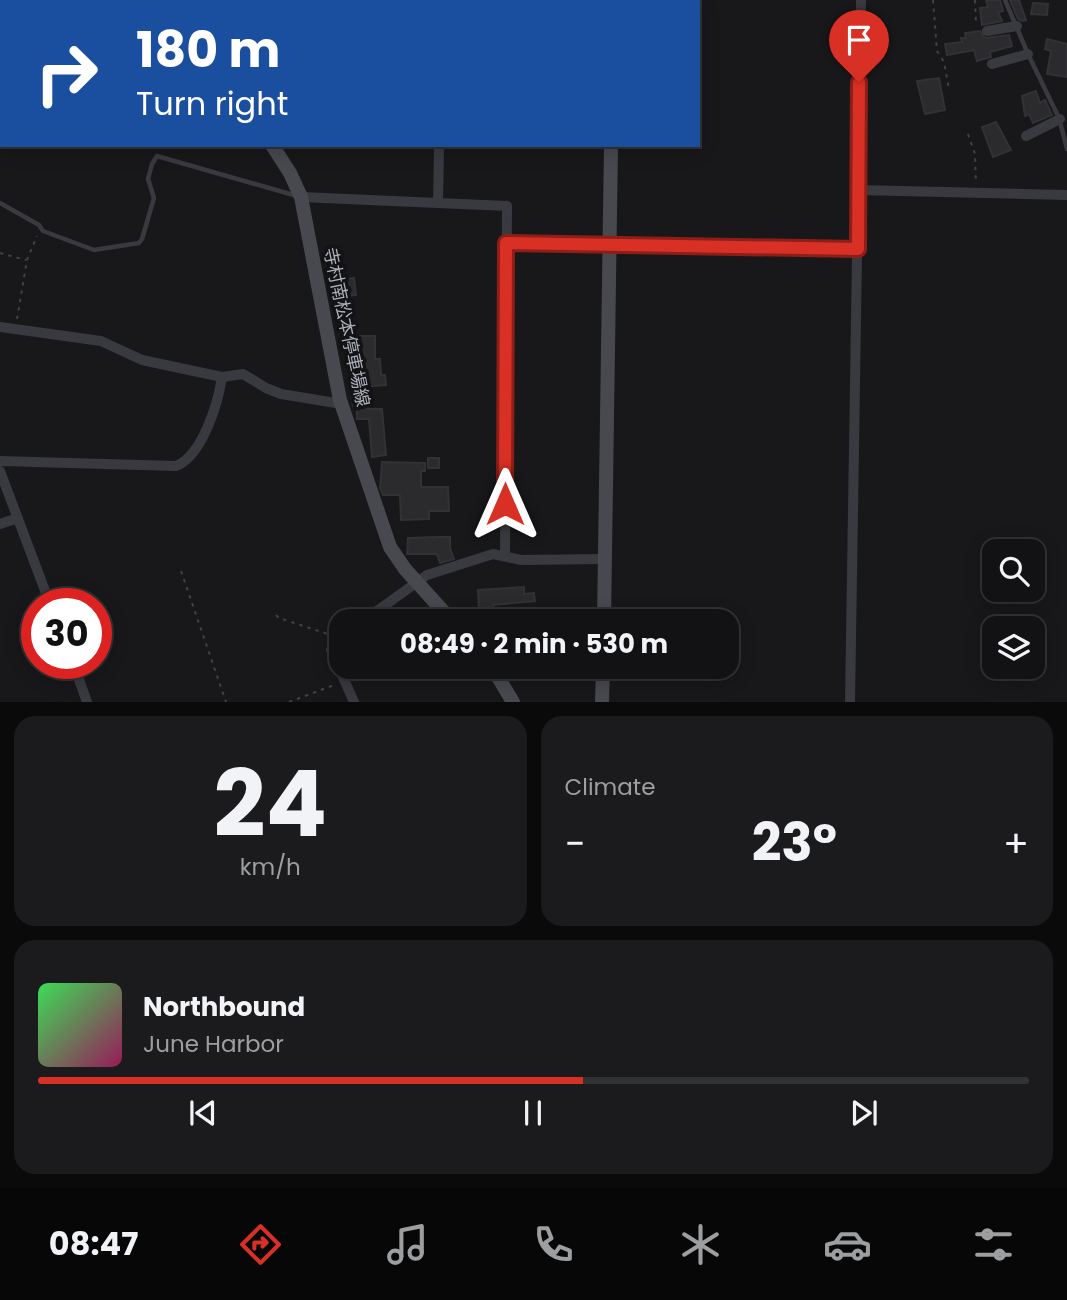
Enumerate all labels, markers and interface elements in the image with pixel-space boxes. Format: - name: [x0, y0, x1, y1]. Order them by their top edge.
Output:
- pin: [829, 10, 889, 82]
- text: 180 m: [136, 16, 280, 84]
- icon: arrive: [840, 21, 878, 59]
- icon: right: [21, 28, 112, 119]
- text: Turn right: [136, 81, 288, 126]
- street label: 寺村南松本停車場線: [318, 245, 376, 409]
- position arrow: [468, 467, 542, 541]
- map controls: [982, 539, 1045, 679]
- button: search: [982, 539, 1045, 602]
- speed limit sign: 30: [21, 588, 112, 679]
- button: layers: [982, 616, 1045, 679]
- text: 08:49 · 2 min · 530 m: [400, 626, 668, 662]
- text: 24: [213, 740, 327, 868]
- text: Climate: [565, 771, 655, 803]
- text: 23°: [752, 806, 837, 879]
- text: −: [565, 817, 585, 870]
- text: +: [1003, 817, 1029, 870]
- text: km/h: [240, 851, 301, 883]
- text: Northbound: [143, 989, 305, 1025]
- text: June Harbor: [143, 1028, 284, 1060]
- icon: previous: [184, 1094, 222, 1132]
- icon: pause: [514, 1094, 552, 1132]
- icon: next: [845, 1094, 883, 1132]
- icon: directions: [236, 1220, 285, 1269]
- icon: music: [383, 1220, 432, 1269]
- icon: phone: [529, 1220, 578, 1269]
- icon: climate: [676, 1220, 725, 1269]
- icon: car: [823, 1220, 872, 1269]
- icon: filters: [969, 1220, 1018, 1269]
- text: 08:47: [49, 1221, 138, 1266]

